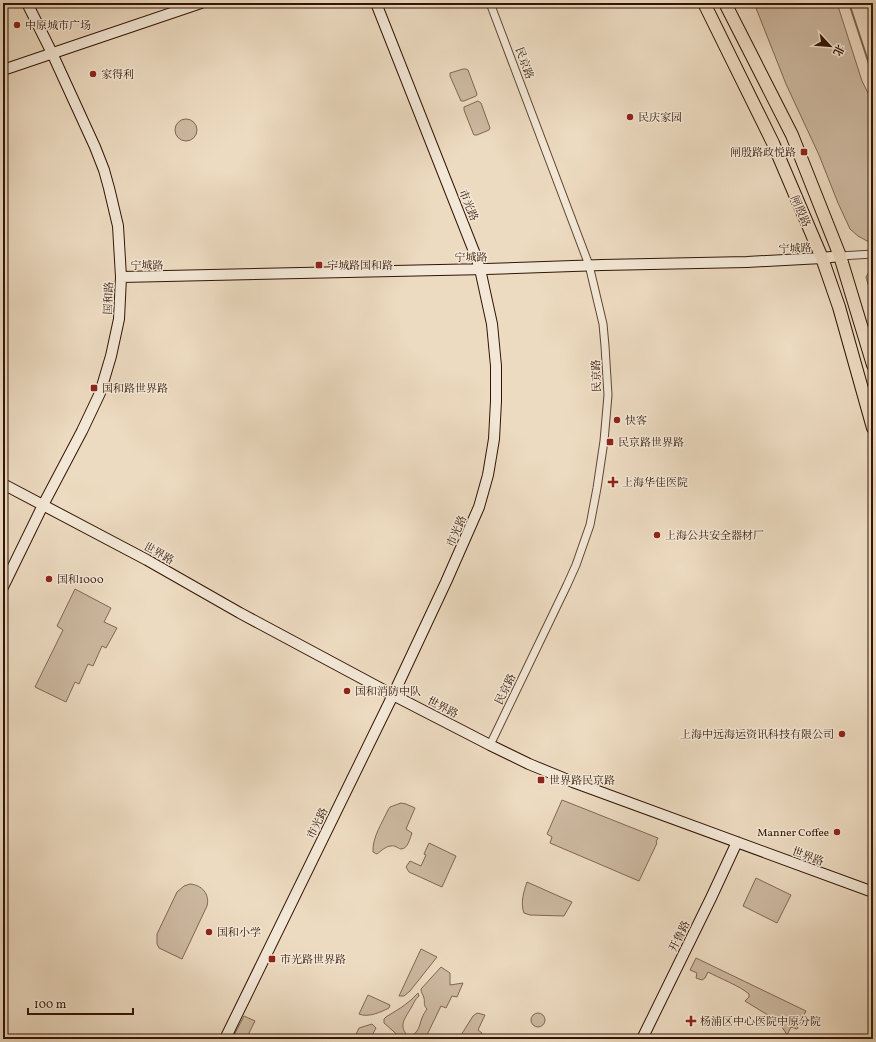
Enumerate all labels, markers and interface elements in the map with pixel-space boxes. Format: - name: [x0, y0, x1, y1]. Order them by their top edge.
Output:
- place label: 中原城市广场: [25, 19, 91, 34]
- marker: 中原城市广场: [12, 20, 22, 30]
- north arrow: [810, 26, 850, 66]
- text: 北: [828, 41, 847, 58]
- street label: 民京路: [511, 45, 536, 82]
- place label: 家得利: [101, 68, 134, 83]
- marker: 家得利: [88, 69, 98, 79]
- place label: 民庆家园: [638, 111, 682, 126]
- marker: 民庆家园: [625, 112, 635, 122]
- place label: 闸殷路政悦路: [730, 146, 796, 161]
- marker: 闸殷路政悦路: [799, 147, 809, 157]
- street label: 市光路: [454, 187, 481, 224]
- street label: 闸殷路: [786, 193, 813, 230]
- street label: 宁城路: [778, 241, 812, 258]
- street label: 宁城路: [454, 251, 488, 266]
- street label: 宁城路: [130, 259, 164, 274]
- place label: 宁城路国和路: [327, 259, 393, 274]
- marker: 宁城路国和路: [314, 260, 324, 270]
- street label: 国和路: [101, 281, 118, 315]
- street label: 民京路: [589, 359, 606, 393]
- place label: 国和路世界路: [102, 382, 168, 397]
- marker: 国和路世界路: [89, 383, 99, 393]
- place label: 快客: [625, 414, 647, 429]
- marker: 快客: [612, 415, 622, 425]
- place label: 民京路世界路: [618, 436, 684, 451]
- marker: 民京路世界路: [605, 437, 615, 447]
- marker: 上海华佳医院: [607, 476, 619, 488]
- place label: 上海华佳医院: [622, 476, 688, 491]
- street label: 市光路: [444, 513, 471, 550]
- place label: 上海公共安全器材厂: [665, 529, 764, 544]
- marker: 上海公共安全器材厂: [652, 530, 662, 540]
- street label: 世界路: [140, 540, 176, 569]
- place label: 国和1000: [57, 573, 104, 588]
- marker: 国和1000: [44, 574, 54, 584]
- street label: 民京路: [492, 672, 520, 708]
- place label: 国和消防中队: [355, 685, 421, 700]
- marker: 国和消防中队: [342, 686, 352, 696]
- street label: 世界路: [424, 694, 460, 723]
- place label: 上海中远海运资讯科技有限公司: [680, 728, 834, 743]
- marker: 上海中远海运资讯科技有限公司: [837, 729, 847, 739]
- place label: 世界路民京路: [549, 774, 615, 789]
- marker: 世界路民京路: [536, 775, 546, 785]
- street label: 市光路: [304, 806, 332, 842]
- place label: Manner Coffee: [757, 826, 829, 841]
- marker: Manner Coffee: [832, 827, 842, 837]
- street label: 世界路: [789, 845, 826, 870]
- street label: 开鲁路: [666, 919, 694, 955]
- place label: 国和小学: [217, 926, 261, 941]
- marker: 国和小学: [204, 927, 214, 937]
- place label: 市光路世界路: [280, 953, 346, 968]
- marker: 市光路世界路: [267, 954, 277, 964]
- scale bar: [28, 990, 133, 1016]
- text: 100 m: [34, 997, 67, 1013]
- marker: 杨浦区中心医院中原分院: [685, 1015, 697, 1027]
- place label: 杨浦区中心医院中原分院: [700, 1015, 821, 1030]

